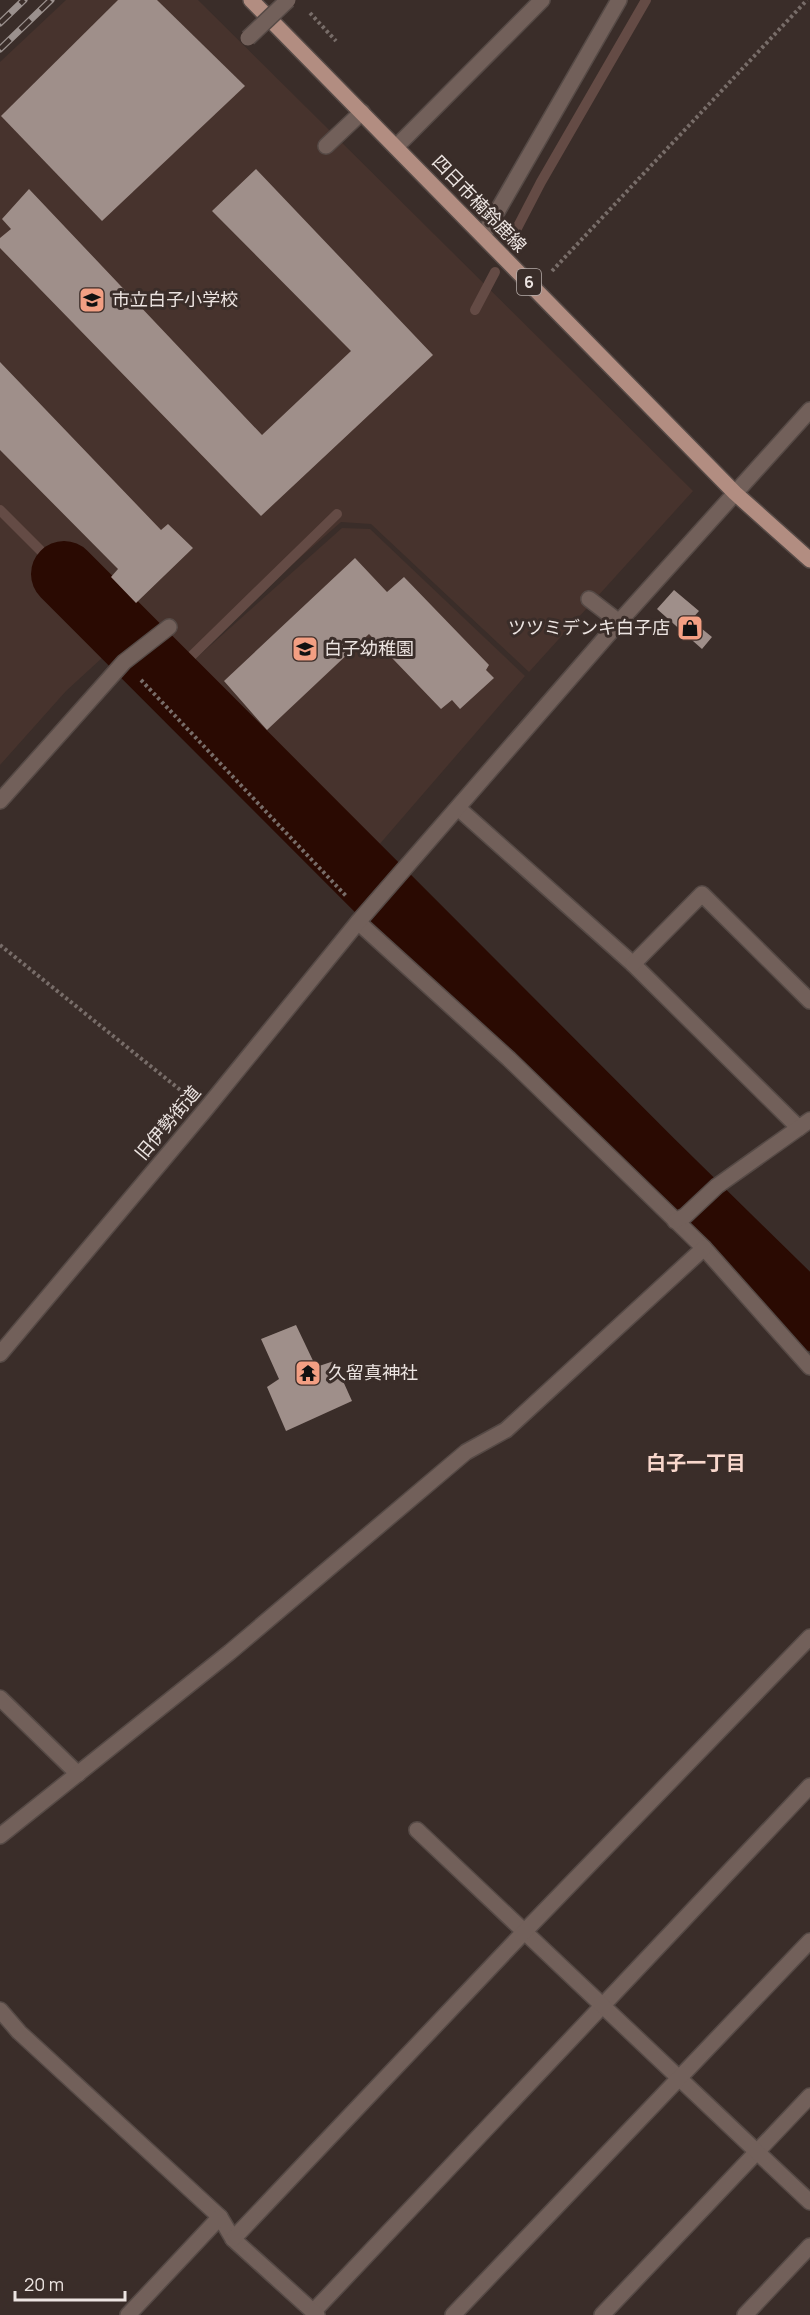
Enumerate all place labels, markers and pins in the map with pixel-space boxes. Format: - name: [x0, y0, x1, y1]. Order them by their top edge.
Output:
- school or university icon: 市立白子小学校: [77, 285, 107, 315]
- place label: 市立白子小学校: [112, 287, 238, 311]
- shop icon: ツツミデンキ白子店: [675, 613, 705, 643]
- place label: ツツミデンキ白子店: [508, 615, 670, 639]
- school or university icon: 白子幼稚園: [290, 634, 320, 664]
- place label: 白子幼稚園: [324, 636, 414, 660]
- temple icon: 久留真神社: [293, 1358, 323, 1388]
- place label: 久留真神社: [328, 1360, 418, 1384]

